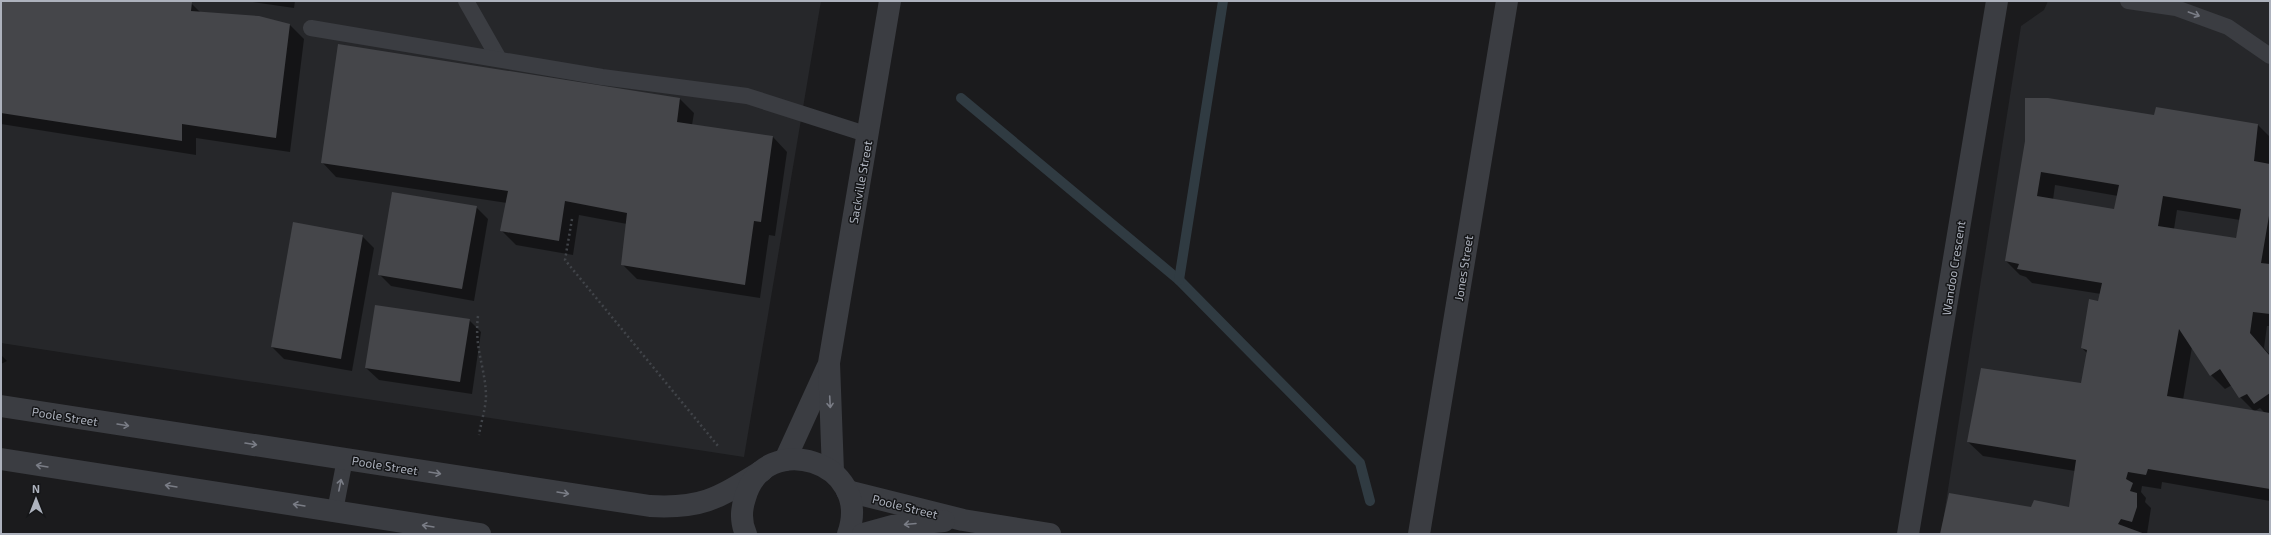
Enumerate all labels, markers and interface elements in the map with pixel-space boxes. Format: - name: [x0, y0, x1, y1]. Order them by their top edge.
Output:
- one-way arrow: [2187, 11, 2199, 19]
- street label: Sackville Street: [846, 139, 874, 225]
- street label: Wandoo Crescent: [1939, 219, 1967, 316]
- street label: Jones Street: [1451, 234, 1475, 302]
- one-way arrow: [827, 395, 834, 408]
- street label: Poole Street: [31, 404, 99, 428]
- one-way arrow: [116, 421, 129, 429]
- one-way arrow: [244, 441, 257, 449]
- street label: Poole Street: [351, 453, 419, 477]
- one-way arrow: [36, 462, 49, 470]
- one-way arrow: [428, 469, 441, 477]
- north arrow: [16, 479, 56, 519]
- one-way arrow: [336, 479, 344, 492]
- one-way arrow: [165, 481, 178, 489]
- text: N: [32, 482, 40, 495]
- one-way arrow: [556, 489, 569, 497]
- street label: Poole Street: [871, 491, 939, 521]
- one-way arrow: [293, 501, 306, 509]
- one-way arrow: [904, 521, 917, 528]
- one-way arrow: [422, 522, 435, 530]

